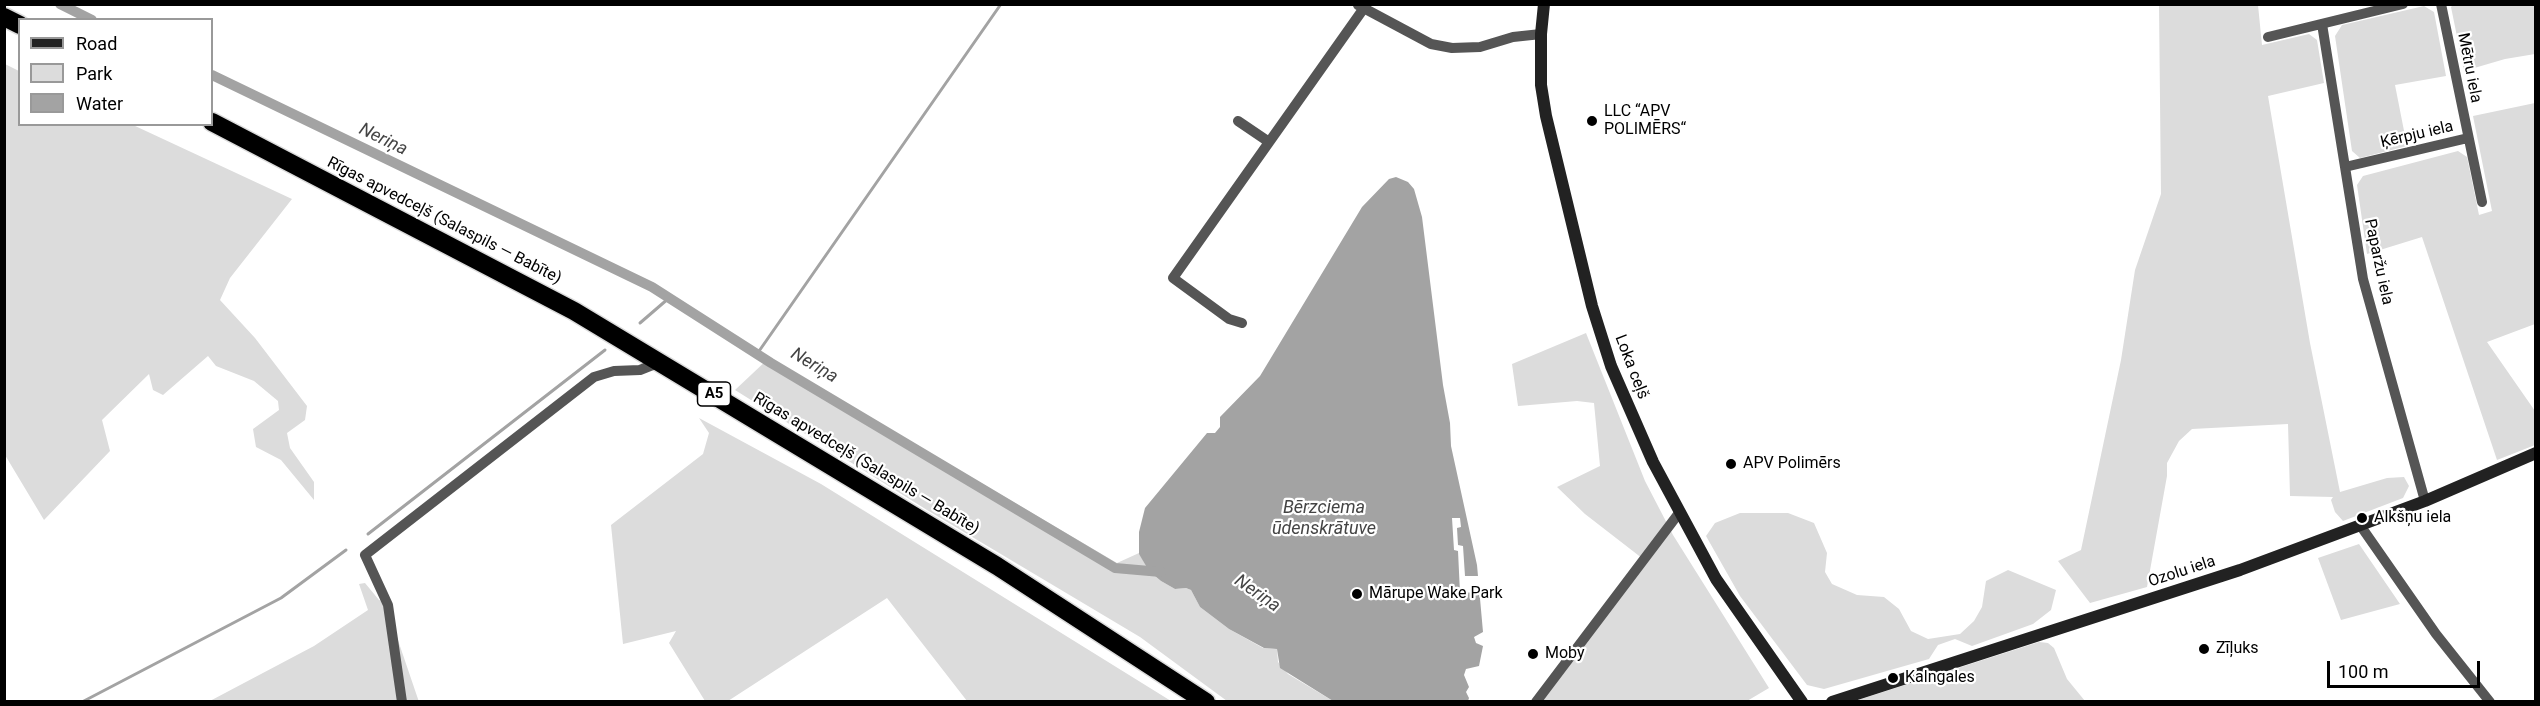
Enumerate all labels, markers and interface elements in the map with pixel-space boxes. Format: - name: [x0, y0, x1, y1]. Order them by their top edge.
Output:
- legend: [18, 18, 213, 126]
- street label: Mētru iela: [2453, 31, 2485, 105]
- text: Road: [76, 33, 117, 54]
- text: Park: [76, 63, 112, 84]
- text: Water: [76, 93, 123, 114]
- place label: LLC “APV POLIMĒRS“: [1604, 102, 1686, 140]
- marker: LLC “APV POLIMĒRS“: [1585, 114, 1599, 128]
- street label: Ķērpju iela: [2379, 117, 2455, 153]
- water label: Neriņa: [355, 119, 411, 161]
- street label: Rīgas apvedceļš (Salaspils — Babīte): [324, 153, 564, 289]
- street label: Paparžu iela: [2360, 217, 2396, 307]
- street label: Loka ceļš: [1610, 332, 1652, 402]
- water label: Neriņa: [787, 344, 841, 388]
- road number: A5: [698, 382, 730, 406]
- street label: Rīgas apvedceļš (Salaspils — Babīte): [749, 389, 983, 539]
- place label: APV Polimērs: [1743, 454, 1841, 474]
- marker: APV Polimērs: [1724, 457, 1738, 471]
- water label: Bērzciema ūdenskrātuve: [1272, 497, 1376, 540]
- place label: Alkšņu iela: [2374, 508, 2451, 528]
- marker: Alkšņu iela: [2355, 511, 2369, 525]
- street label: Ozolu iela: [2146, 552, 2218, 592]
- water label: Neriņa: [1230, 571, 1284, 617]
- place label: Mārupe Wake Park: [1369, 584, 1503, 604]
- marker: Mārupe Wake Park: [1350, 587, 1364, 601]
- place label: Zīļuks: [2216, 639, 2259, 659]
- marker: Zīļuks: [2197, 642, 2211, 656]
- place label: Moby: [1545, 644, 1585, 664]
- marker: Moby: [1526, 647, 1540, 661]
- scale bar: [2330, 649, 2483, 687]
- text: 100 m: [2338, 661, 2389, 682]
- place label: Kalngales: [1905, 668, 1975, 688]
- marker: Kalngales: [1886, 671, 1900, 685]

